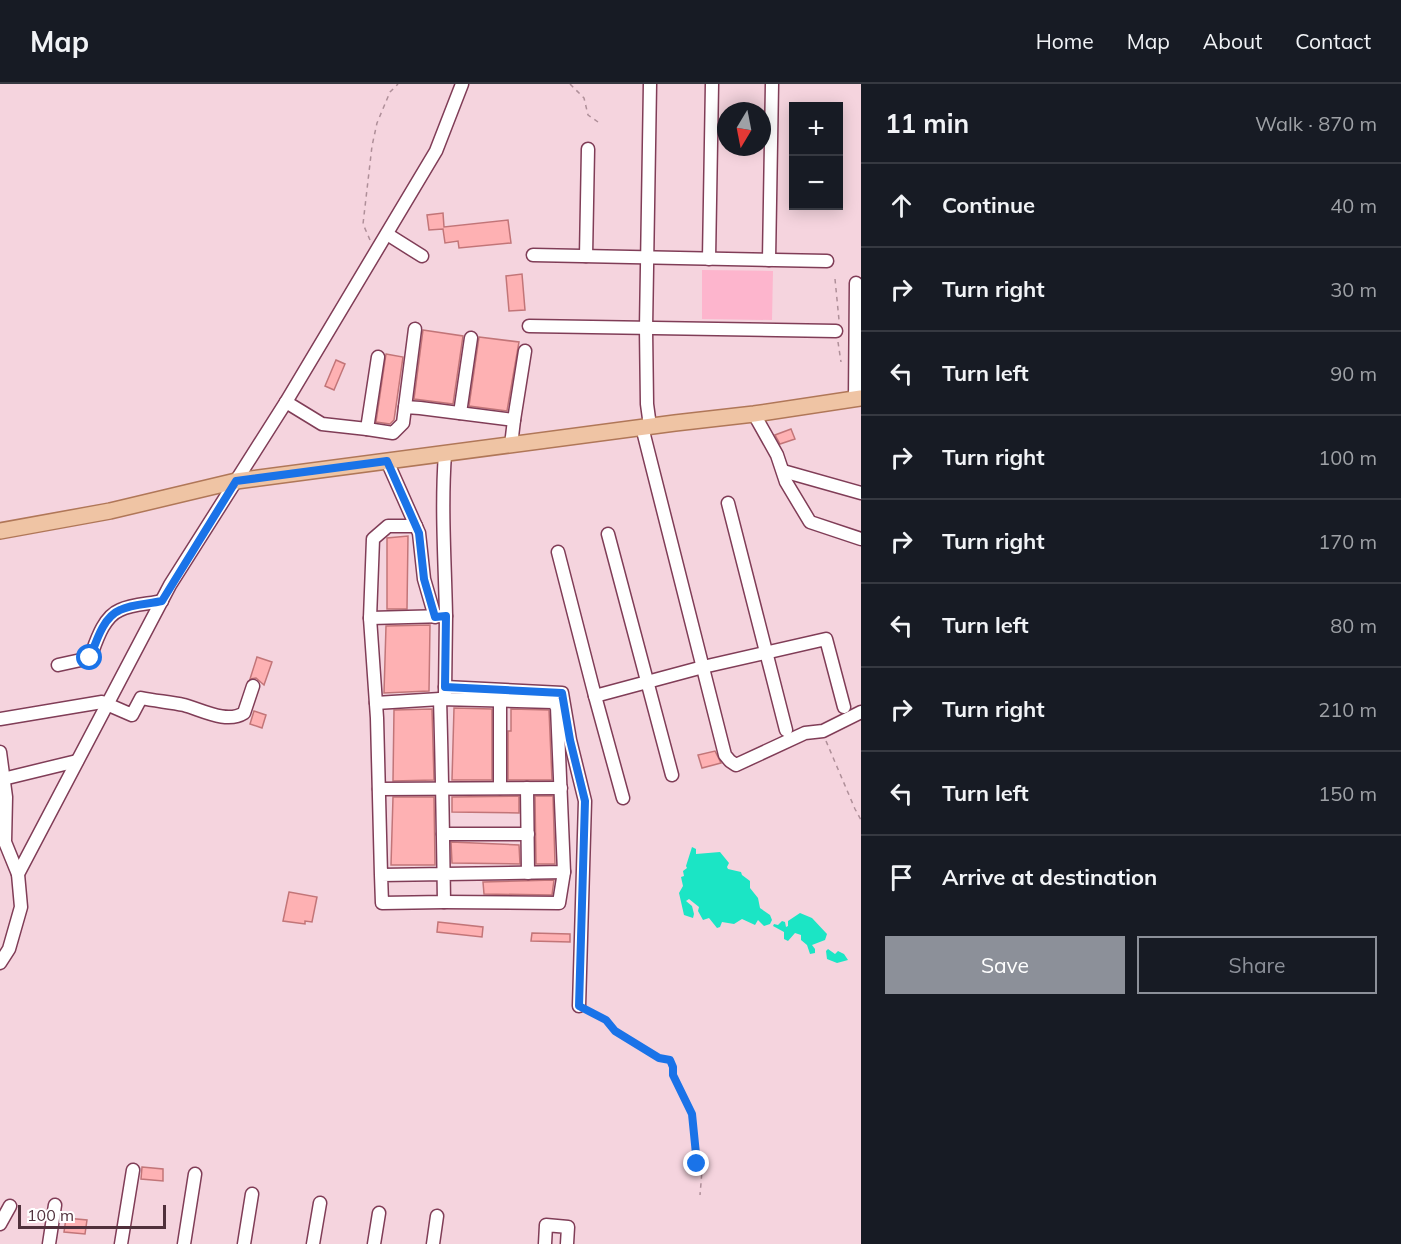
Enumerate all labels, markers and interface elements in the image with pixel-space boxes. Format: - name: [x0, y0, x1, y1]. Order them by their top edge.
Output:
- text: Map: [30, 24, 89, 59]
- text: Home: [1036, 28, 1094, 54]
- text: Map: [1127, 28, 1170, 54]
- text: About: [1203, 28, 1262, 54]
- text: Contact: [1295, 28, 1371, 54]
- north arrow: [717, 102, 771, 156]
- map controls: [789, 102, 843, 210]
- button: +: [789, 102, 843, 156]
- text: 11 min: [885, 107, 969, 140]
- text: Walk · 870 m: [1255, 111, 1377, 136]
- button: −: [789, 156, 843, 210]
- icon: ahead: [885, 189, 918, 222]
- text: Continue: [942, 191, 1035, 219]
- text: 40 m: [1330, 193, 1377, 218]
- icon: right: [885, 273, 918, 306]
- text: Turn right: [942, 275, 1045, 303]
- text: 30 m: [1330, 277, 1377, 302]
- icon: left: [885, 357, 918, 390]
- text: Turn left: [942, 359, 1029, 387]
- text: 90 m: [1330, 361, 1377, 386]
- icon: right: [885, 441, 918, 474]
- text: Turn right: [942, 443, 1045, 471]
- text: 100 m: [1318, 445, 1377, 470]
- icon: right: [885, 525, 918, 558]
- text: Turn right: [942, 527, 1045, 555]
- text: 170 m: [1318, 529, 1377, 554]
- icon: left: [885, 609, 918, 642]
- text: Turn left: [942, 611, 1029, 639]
- text: 80 m: [1330, 613, 1377, 638]
- route start: [76, 644, 102, 670]
- icon: right: [885, 693, 918, 726]
- text: Turn right: [942, 695, 1045, 723]
- text: 210 m: [1318, 697, 1377, 722]
- icon: left: [885, 777, 918, 810]
- text: Turn left: [942, 779, 1029, 807]
- text: 150 m: [1318, 781, 1377, 806]
- icon: arrive: [885, 861, 918, 894]
- text: Arrive at destination: [942, 863, 1157, 891]
- button: Save: [885, 936, 1125, 994]
- button: Share: [1137, 936, 1377, 994]
- route end: [683, 1150, 709, 1176]
- scale bar: [18, 1202, 166, 1230]
- text: 100 m: [27, 1205, 74, 1225]

